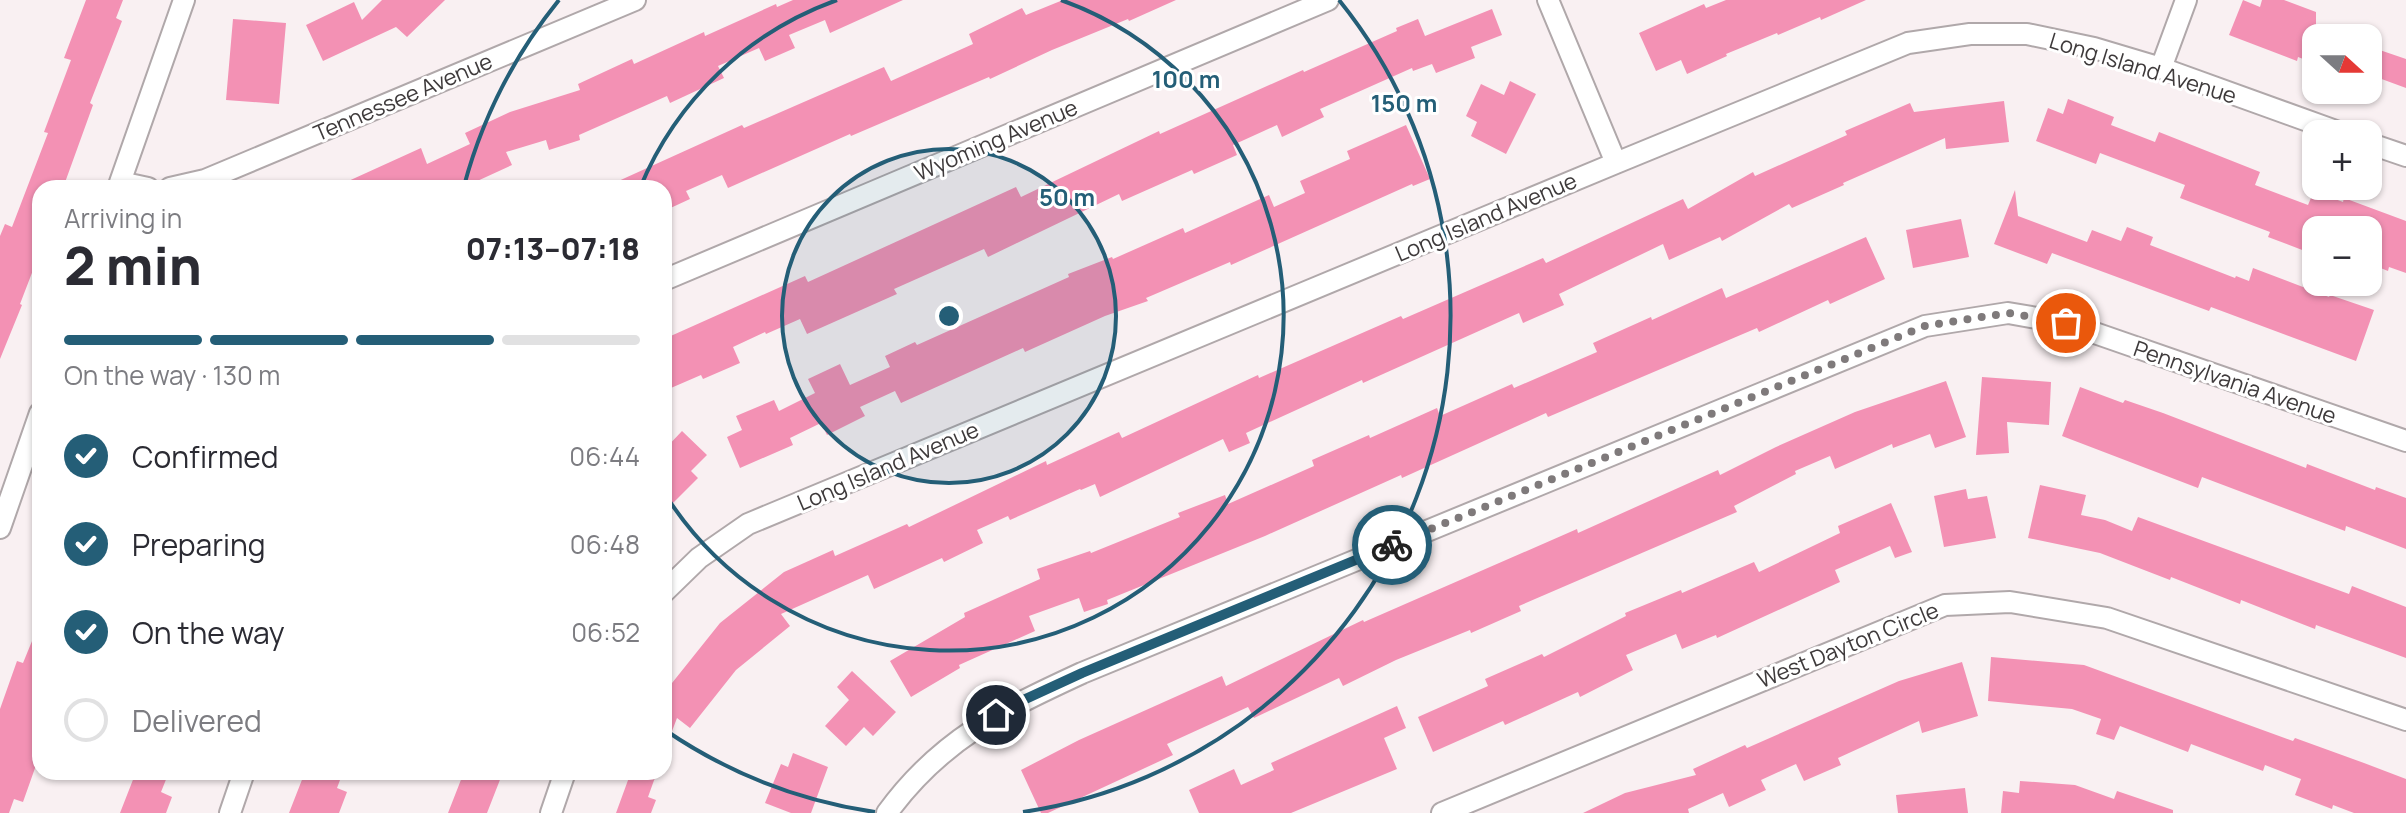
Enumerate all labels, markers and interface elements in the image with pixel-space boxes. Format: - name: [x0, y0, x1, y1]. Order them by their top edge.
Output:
- north arrow: [2302, 24, 2382, 104]
- map controls: [2302, 24, 2382, 296]
- street label: Long Island Avenue: [2046, 25, 2241, 111]
- street label: Tennessee Avenue: [309, 46, 497, 148]
- text: 100 m: [1152, 62, 1220, 95]
- text: 150 m: [1371, 86, 1437, 119]
- street label: Wyoming Avenue: [910, 92, 1082, 188]
- button: +: [2302, 120, 2382, 200]
- street label: Long Island Avenue: [1391, 165, 1582, 269]
- text: 50 m: [1039, 180, 1095, 213]
- text: Arriving in: [64, 200, 182, 236]
- button: −: [2302, 216, 2382, 296]
- text: 07:13–07:18: [466, 228, 640, 269]
- text: 2 min: [64, 230, 202, 301]
- pin: [2032, 289, 2100, 357]
- icon: bag: [2044, 301, 2088, 345]
- centre of rings: [935, 302, 963, 330]
- street label: Pennsylvania Avenue: [2130, 333, 2341, 431]
- text: On the way · 130 m: [64, 357, 280, 393]
- street label: Long Island Avenue: [793, 414, 984, 518]
- icon: check: [64, 434, 108, 478]
- text: Confirmed: [132, 436, 279, 477]
- text: 06:44: [569, 438, 640, 474]
- courier: [1352, 505, 1432, 585]
- icon: check: [64, 522, 108, 566]
- icon: bike: [1370, 523, 1414, 567]
- text: Preparing: [132, 524, 266, 565]
- text: 06:48: [570, 526, 640, 562]
- street label: West Dayton Circle: [1753, 595, 1943, 695]
- icon: check: [64, 610, 108, 654]
- text: On the way: [132, 612, 285, 653]
- text: 06:52: [571, 614, 640, 650]
- pin: [962, 681, 1030, 749]
- icon: home: [974, 693, 1018, 737]
- text: Delivered: [132, 700, 262, 741]

